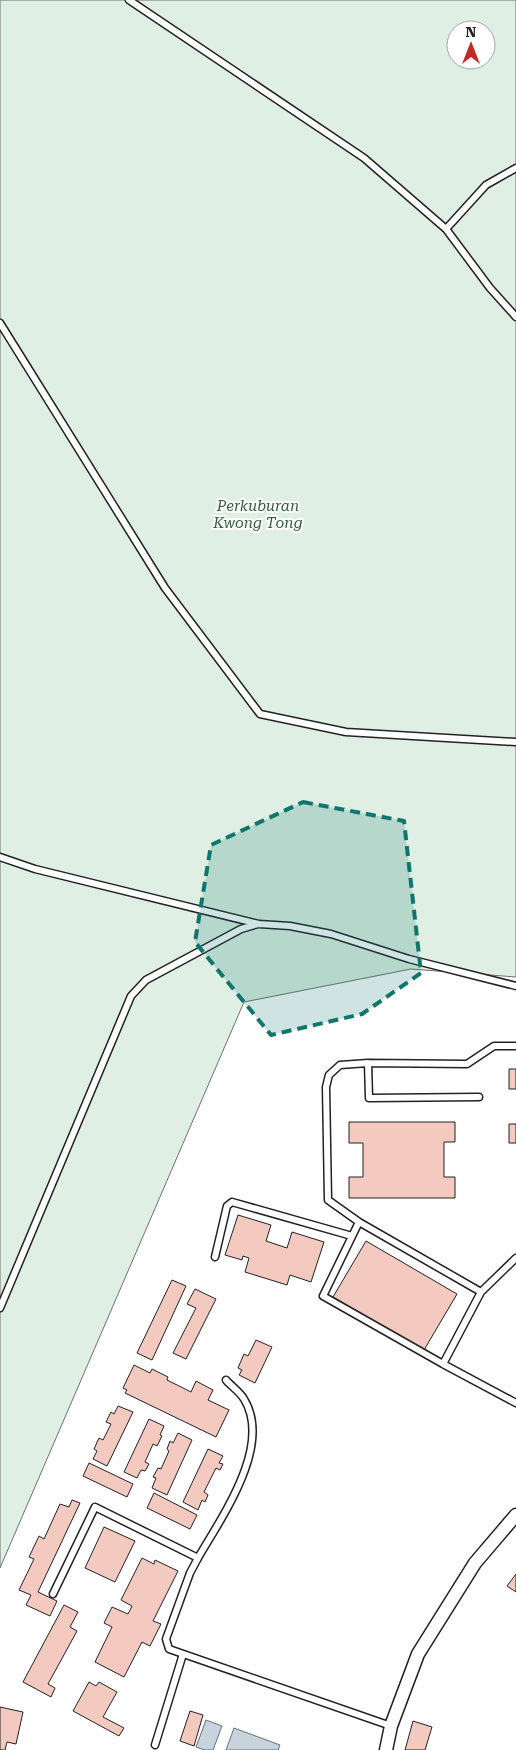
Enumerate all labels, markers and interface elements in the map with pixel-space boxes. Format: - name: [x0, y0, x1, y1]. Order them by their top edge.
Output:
- north arrow: [446, 20, 496, 70]
- text: N: [466, 24, 477, 40]
- park label: Perkuburan Kwong Tong: [212, 497, 303, 532]

